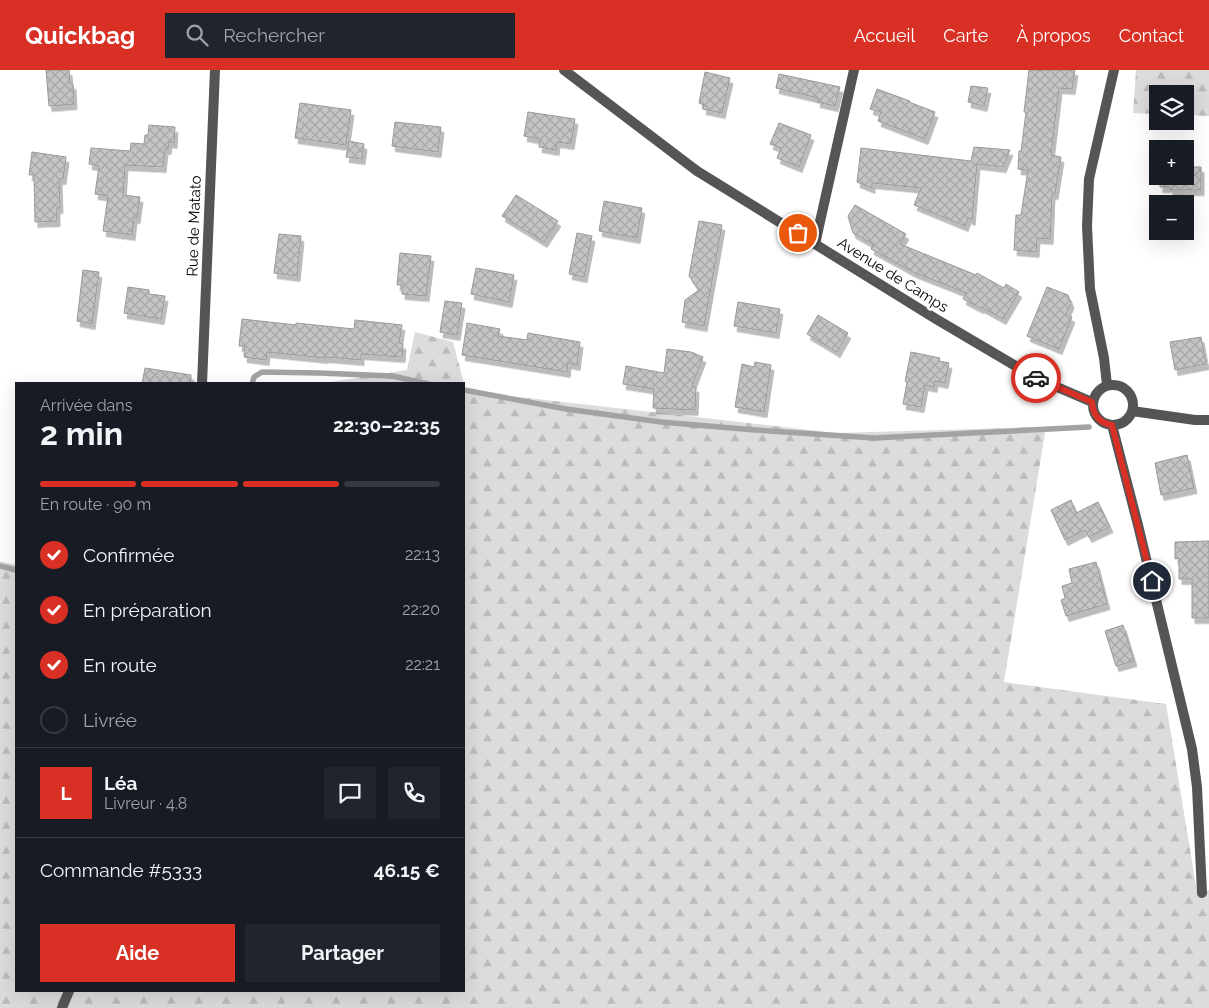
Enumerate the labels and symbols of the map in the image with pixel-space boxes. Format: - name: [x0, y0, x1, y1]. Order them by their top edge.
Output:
- street label: Rue de Matato: [183, 175, 205, 277]
- pin: [777, 212, 819, 254]
- street label: Avenue de Camps: [834, 234, 952, 316]
- courier: [1011, 353, 1061, 403]
- pin: [1131, 560, 1173, 602]

